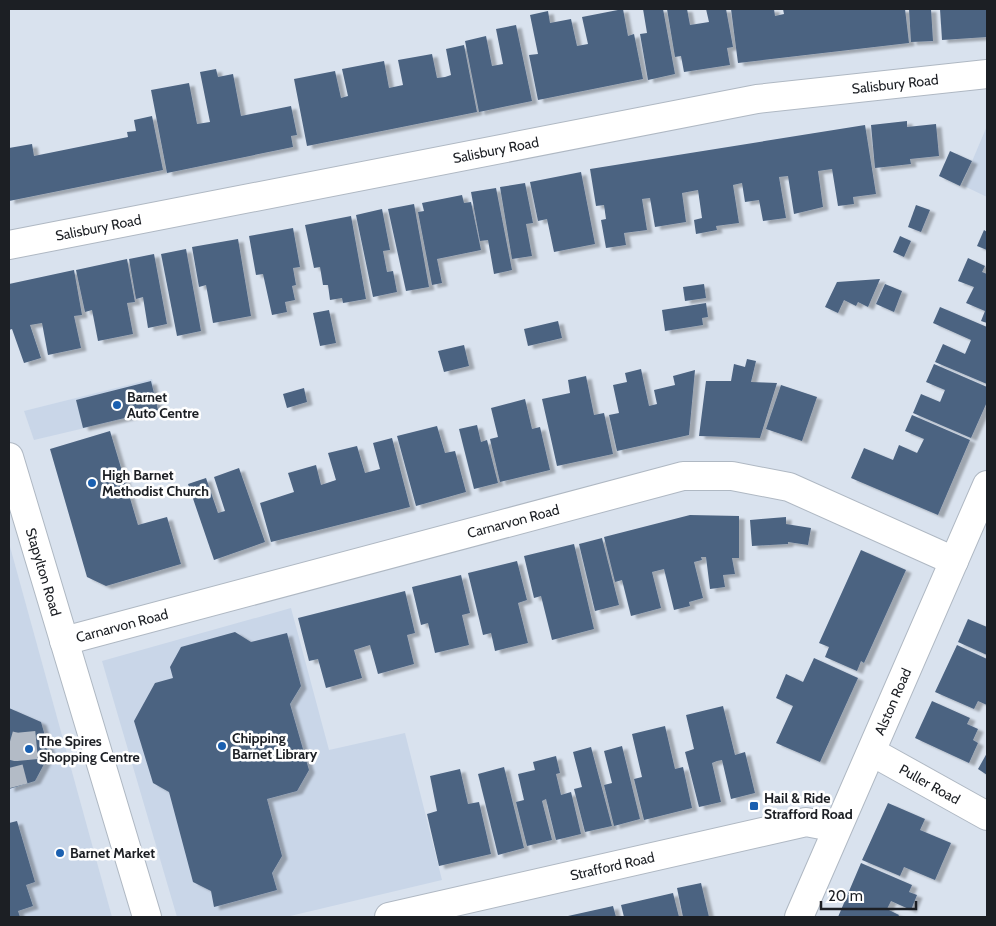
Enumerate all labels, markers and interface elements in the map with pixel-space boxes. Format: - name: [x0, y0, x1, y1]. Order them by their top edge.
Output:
- street label: Salisbury Road: [851, 70, 939, 98]
- street label: Salisbury Road: [451, 133, 540, 167]
- street label: Salisbury Road: [54, 210, 143, 245]
- place label: Barnet Auto Centre: [127, 388, 199, 422]
- marker: Barnet Auto Centre: [111, 399, 123, 411]
- place label: High Barnet Methodist Church: [102, 466, 209, 500]
- marker: High Barnet Methodist Church: [86, 477, 98, 489]
- street label: Carnarvon Road: [465, 500, 561, 542]
- street label: Stapylton Road: [22, 526, 65, 618]
- street label: Carnarvon Road: [74, 605, 170, 646]
- street label: Alston Road: [870, 665, 915, 738]
- place label: Chipping Barnet Library: [232, 729, 318, 763]
- place label: The Spires Shopping Centre: [39, 732, 140, 766]
- marker: Chipping Barnet Library: [216, 740, 228, 752]
- marker: The Spires Shopping Centre: [23, 743, 35, 755]
- street label: Puller Road: [896, 760, 963, 808]
- place label: Hail & Ride Strafford Road: [764, 789, 853, 823]
- marker: Hail & Ride Strafford Road: [748, 800, 760, 812]
- place label: Barnet Market: [70, 844, 155, 862]
- marker: Barnet Market: [54, 847, 66, 859]
- street label: Strafford Road: [568, 848, 656, 884]
- scale bar: [821, 878, 916, 910]
- text: 20 m: [828, 887, 863, 905]

